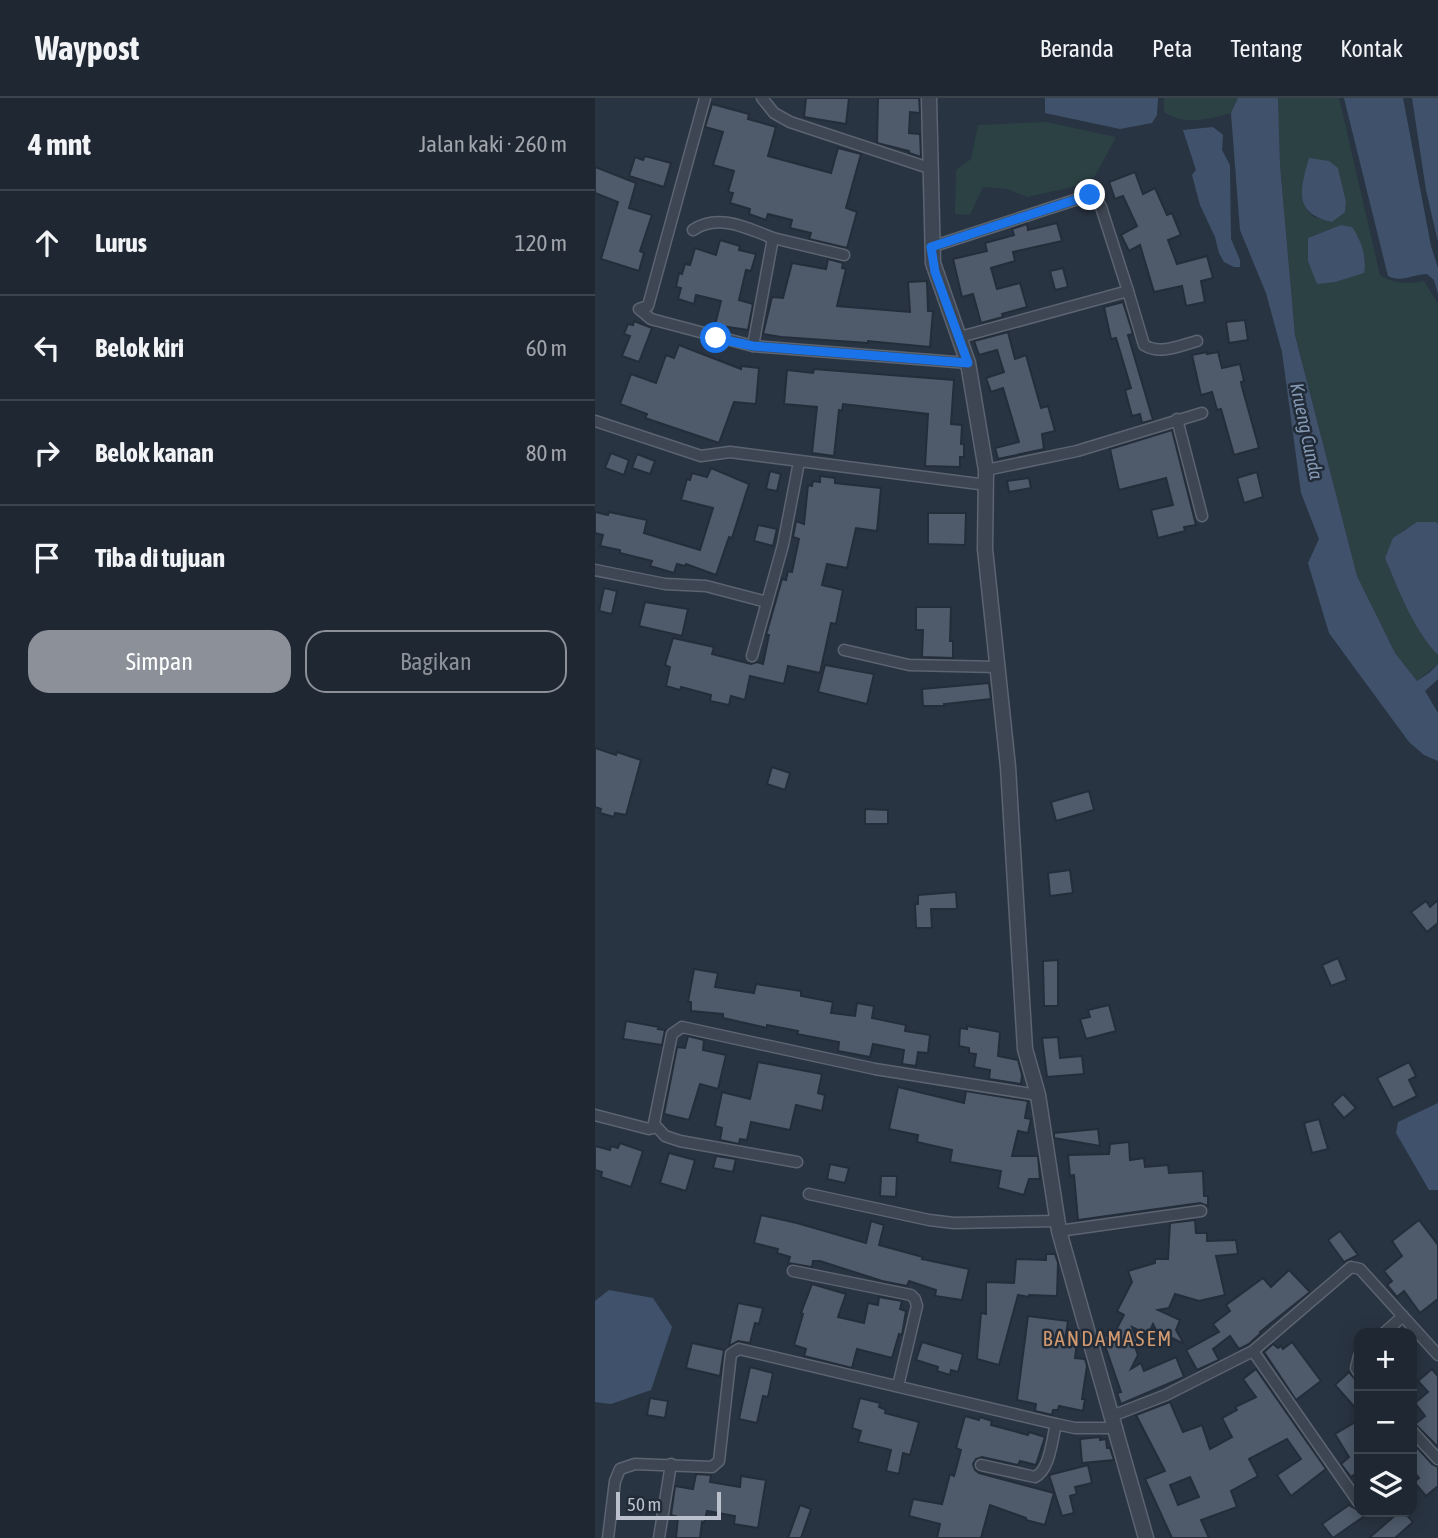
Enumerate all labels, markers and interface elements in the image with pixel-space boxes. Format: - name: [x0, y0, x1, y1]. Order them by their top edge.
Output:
- text: Waypost: [35, 29, 139, 67]
- text: Beranda: [1040, 35, 1114, 62]
- text: Peta: [1152, 35, 1192, 62]
- text: Tentang: [1230, 35, 1302, 62]
- text: Kontak: [1340, 35, 1403, 62]
- text: 4 mnt: [28, 127, 91, 161]
- text: Jalan kaki · 260 m: [419, 131, 567, 157]
- route end: [1074, 179, 1105, 210]
- icon: ahead: [28, 224, 66, 262]
- text: Lurus: [95, 228, 147, 258]
- text: 120 m: [515, 230, 567, 256]
- route start: [700, 322, 731, 353]
- icon: left: [28, 329, 66, 367]
- text: Belok kiri: [95, 333, 184, 363]
- text: 60 m: [526, 335, 567, 361]
- water label: Krueng Cunda: [1286, 381, 1328, 482]
- icon: right: [28, 434, 66, 472]
- text: Belok kanan: [95, 438, 214, 468]
- text: 80 m: [526, 440, 567, 466]
- icon: arrive: [28, 539, 66, 577]
- text: Tiba di tujuan: [95, 543, 225, 573]
- button: Simpan: [28, 630, 291, 693]
- button: Bagikan: [305, 630, 567, 693]
- district label: BANDAMASEM: [1043, 1326, 1173, 1350]
- map controls: [1354, 1328, 1417, 1517]
- button: +: [1354, 1328, 1417, 1391]
- button: −: [1354, 1391, 1417, 1454]
- button: layers: [1354, 1454, 1417, 1517]
- scale bar: [616, 1489, 721, 1521]
- text: 50 m: [627, 1493, 661, 1515]

